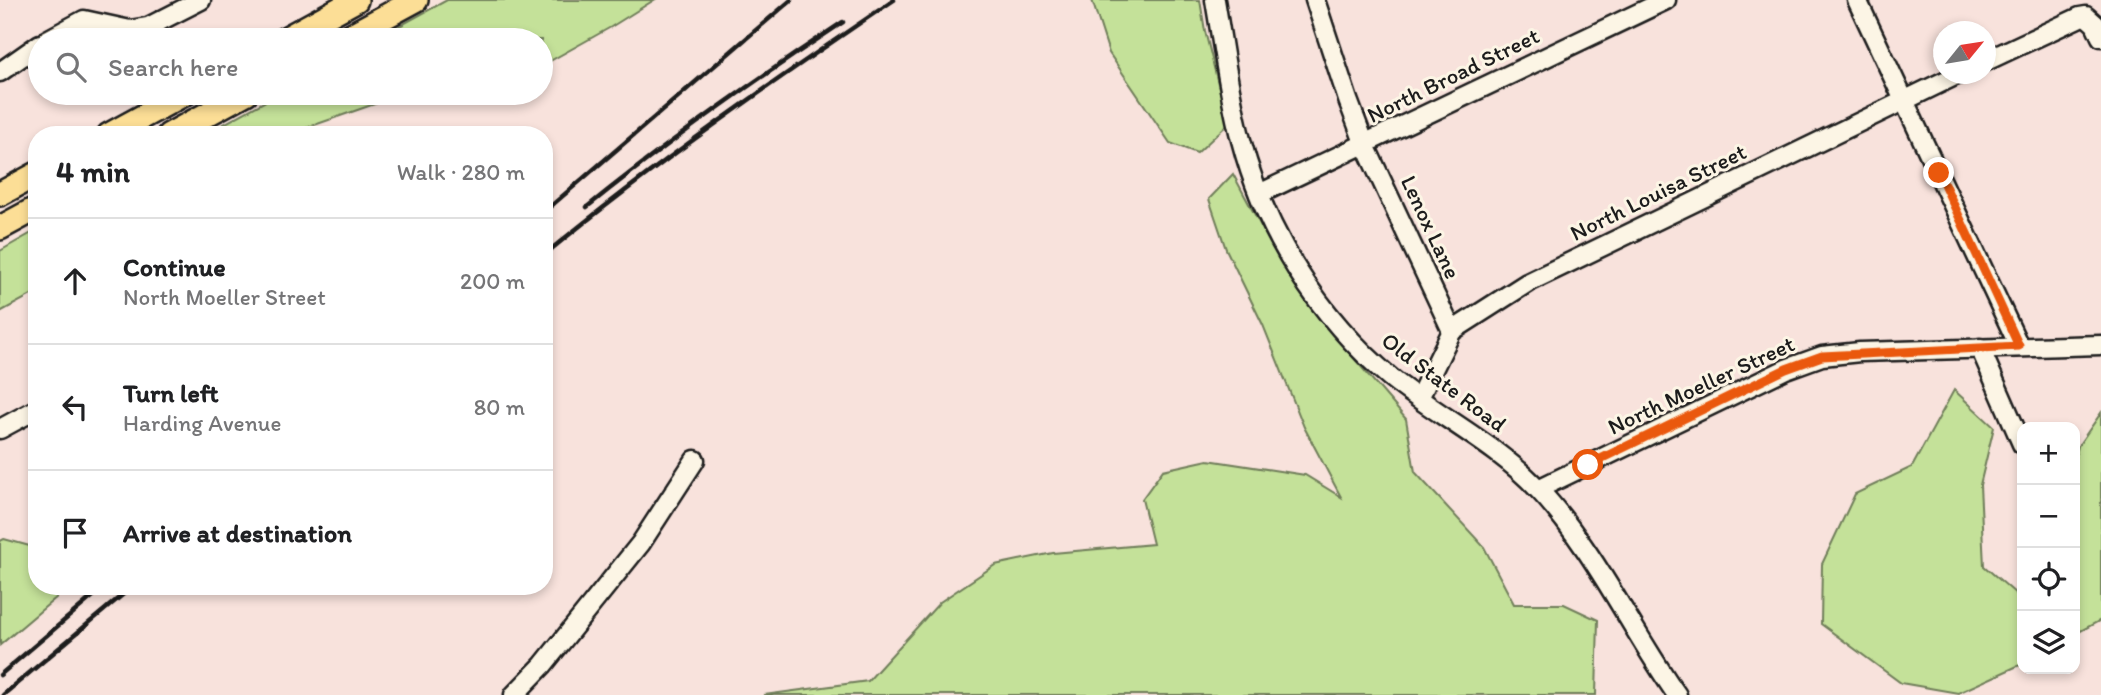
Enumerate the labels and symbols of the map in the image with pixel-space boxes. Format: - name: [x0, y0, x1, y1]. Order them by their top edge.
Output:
- street label: North Broad Street: [1362, 21, 1544, 129]
- north arrow: [1933, 21, 1996, 84]
- street label: North Louisa Street: [1565, 137, 1751, 247]
- route end: [1923, 157, 1954, 188]
- street label: Lenox Lane: [1395, 171, 1467, 283]
- street label: Old State Road: [1376, 326, 1512, 438]
- street label: North Moeller Street: [1603, 329, 1799, 441]
- route start: [1572, 449, 1603, 480]

